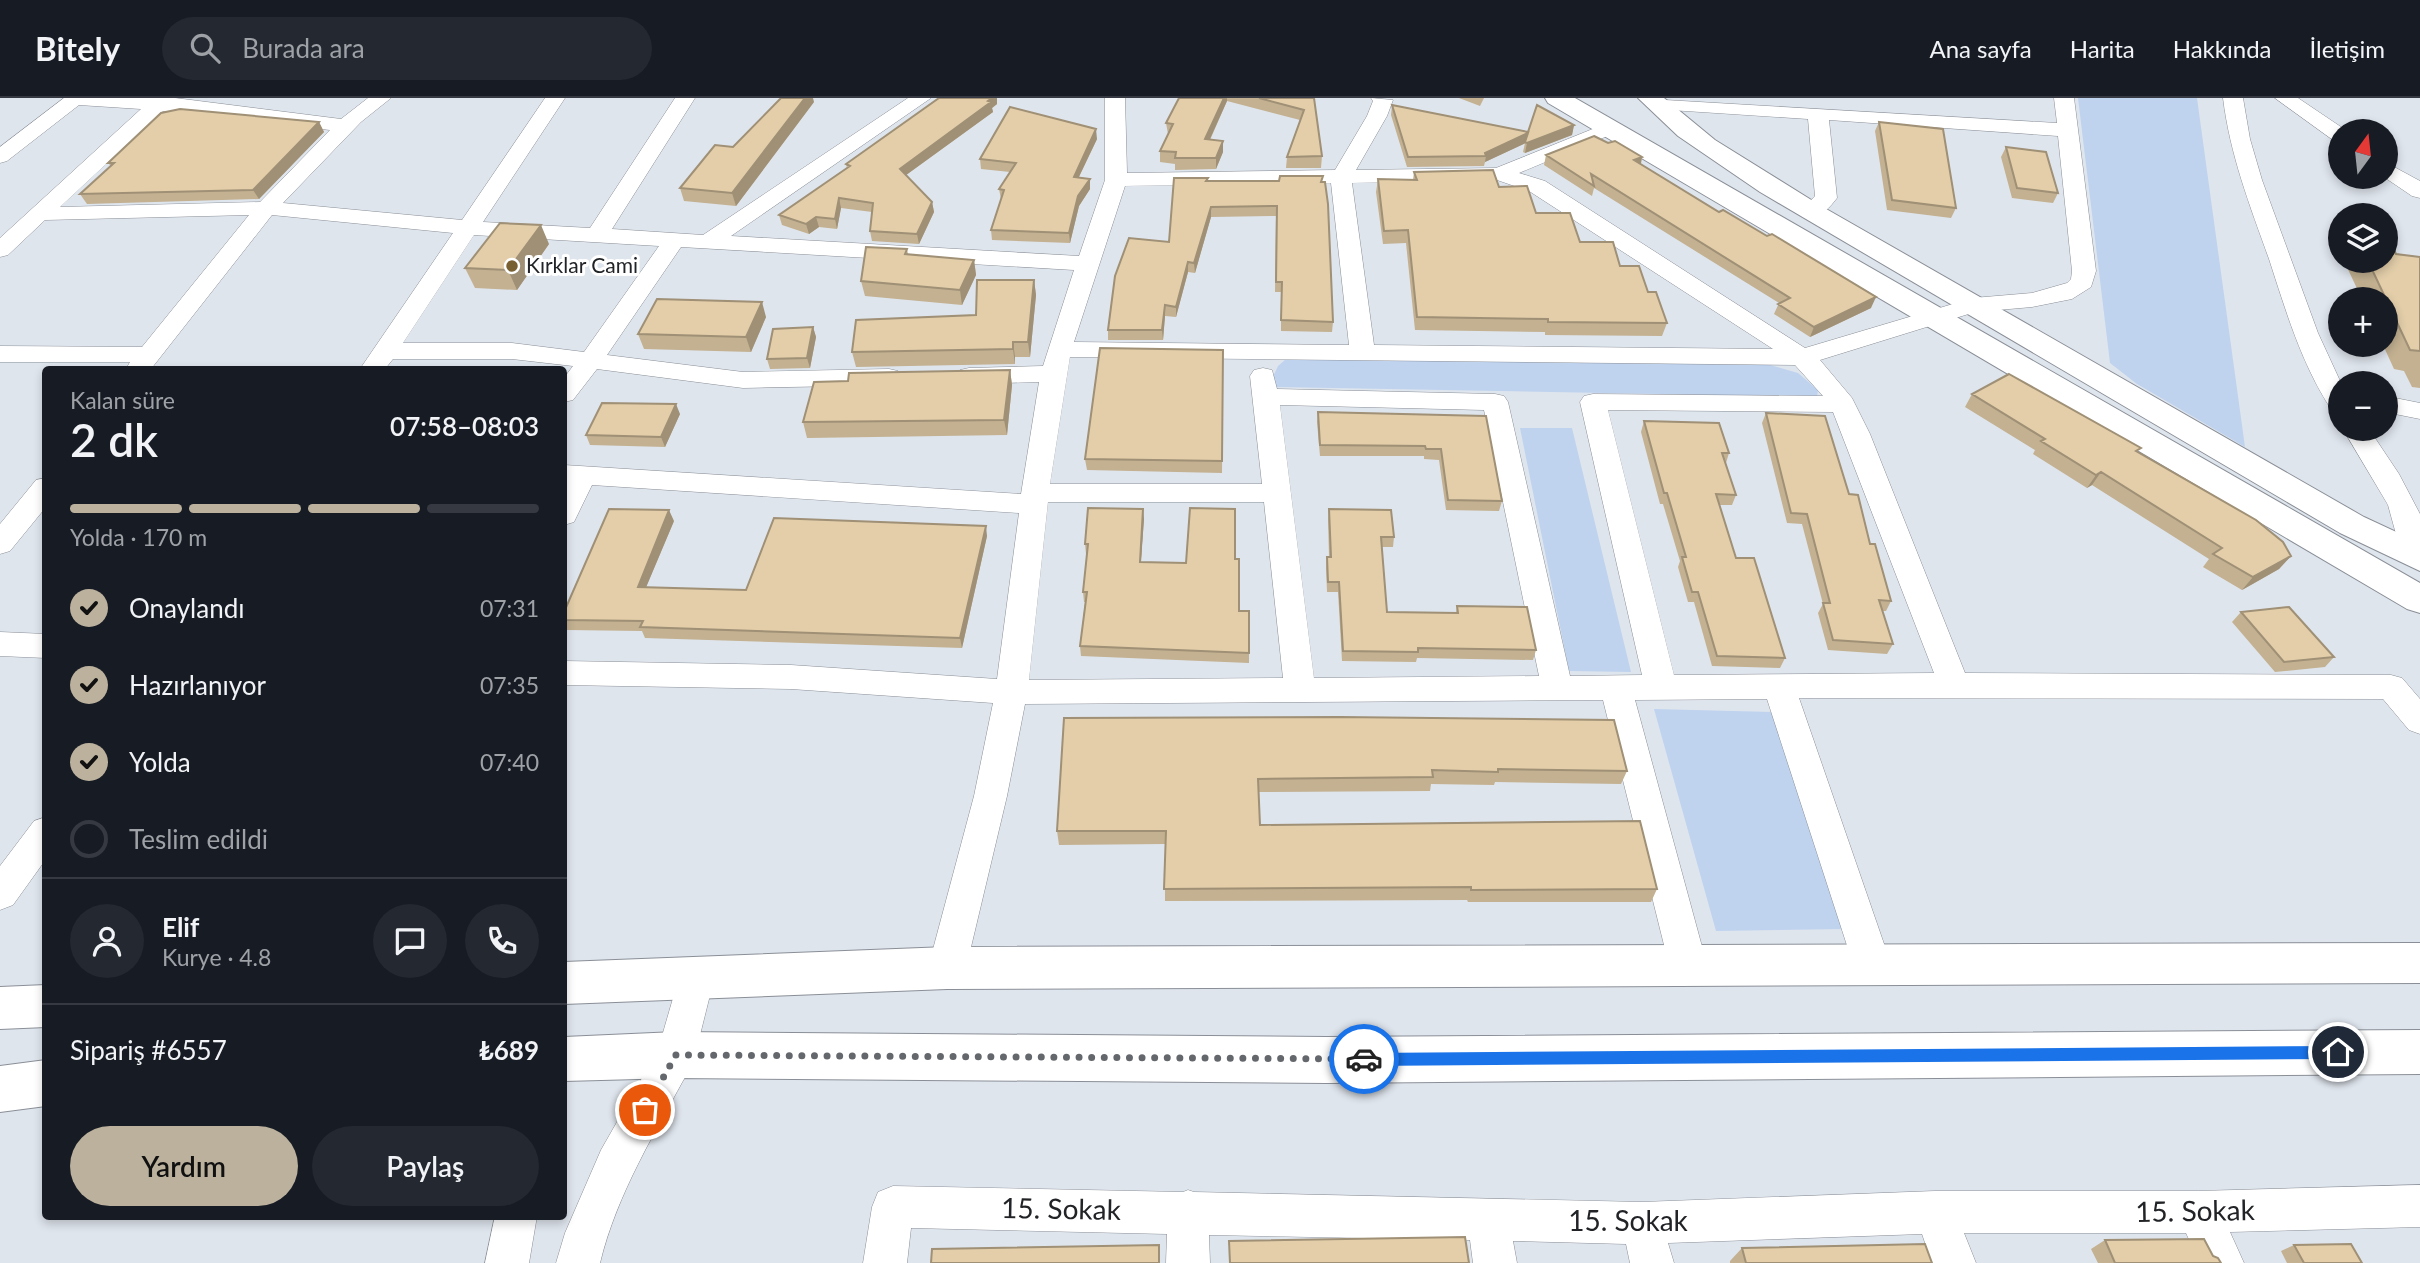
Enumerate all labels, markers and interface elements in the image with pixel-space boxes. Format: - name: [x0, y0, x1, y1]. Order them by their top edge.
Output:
- search box: [162, 17, 652, 80]
- text: Bitely: [35, 28, 120, 68]
- icon: search: [186, 29, 224, 67]
- text: Burada ara: [242, 32, 365, 64]
- text: Ana sayfa: [1929, 34, 2032, 63]
- text: Harita: [2070, 34, 2135, 63]
- text: Hakkında: [2173, 34, 2272, 63]
- text: İletişim: [2310, 34, 2385, 63]
- north arrow: [2328, 119, 2398, 189]
- map controls: [2328, 119, 2398, 441]
- button: layers: [2328, 203, 2398, 273]
- place label: Kırklar Cami: [526, 252, 638, 277]
- marker: Kırklar Cami: [504, 258, 520, 274]
- button: +: [2328, 287, 2398, 357]
- button: −: [2328, 371, 2398, 441]
- text: Kalan süre: [70, 386, 175, 414]
- text: 07:58–08:03: [390, 410, 539, 442]
- text: 2 dk: [70, 412, 158, 467]
- text: Yolda · 170 m: [70, 523, 207, 551]
- icon: check: [70, 589, 108, 627]
- text: Onaylandı: [129, 592, 244, 624]
- text: 07:31: [480, 594, 539, 622]
- icon: check: [70, 666, 108, 704]
- text: Hazırlanıyor: [129, 669, 266, 701]
- text: 07:35: [480, 671, 539, 699]
- icon: check: [70, 743, 108, 781]
- text: Yolda: [129, 746, 191, 778]
- text: 07:40: [480, 748, 539, 776]
- text: Teslim edildi: [129, 823, 268, 855]
- button: person: [70, 904, 144, 978]
- button: chat: [373, 904, 447, 978]
- button: phone: [465, 904, 539, 978]
- text: Elif: [162, 911, 199, 943]
- text: Kurye · 4.8: [162, 943, 271, 971]
- pin: [2308, 1022, 2368, 1082]
- courier: [1329, 1024, 1399, 1094]
- icon: home: [2319, 1033, 2357, 1071]
- text: Sipariş #6557: [70, 1034, 227, 1066]
- text: ₺689: [479, 1034, 539, 1066]
- icon: car: [1345, 1040, 1383, 1078]
- pin: [615, 1080, 675, 1140]
- icon: bag: [626, 1091, 664, 1129]
- button: Yardım: [70, 1126, 298, 1206]
- button: Paylaş: [312, 1126, 539, 1206]
- street label: 15. Sokak: [1001, 1190, 1122, 1226]
- street label: 15. Sokak: [2135, 1192, 2256, 1228]
- street label: 15. Sokak: [1568, 1203, 1689, 1237]

